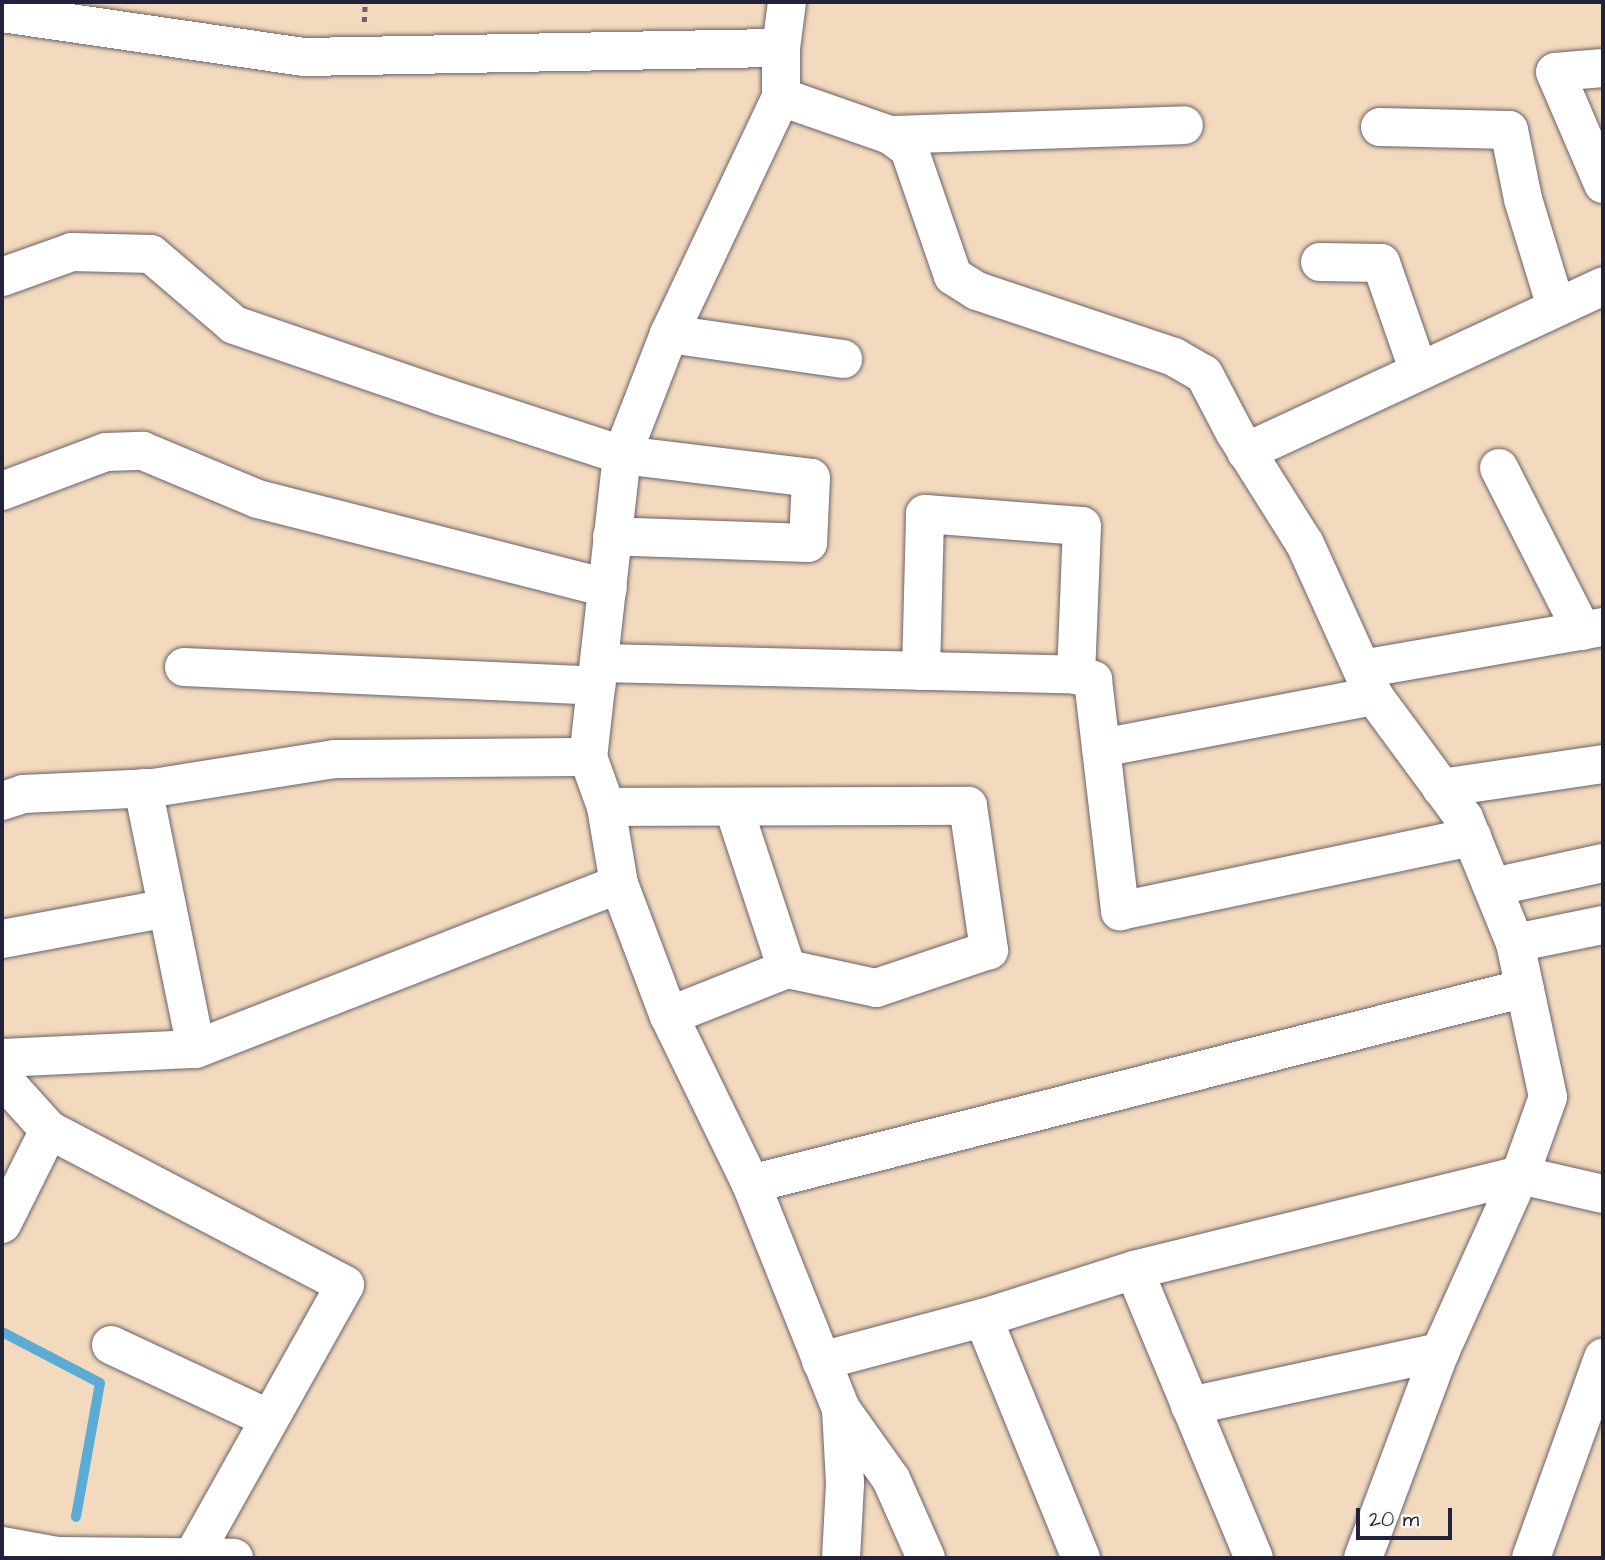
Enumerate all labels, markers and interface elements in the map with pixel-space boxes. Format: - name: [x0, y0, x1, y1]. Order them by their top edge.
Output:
- scale bar: [1360, 1494, 1456, 1538]
- text: 20 m: [1369, 1505, 1419, 1534]

